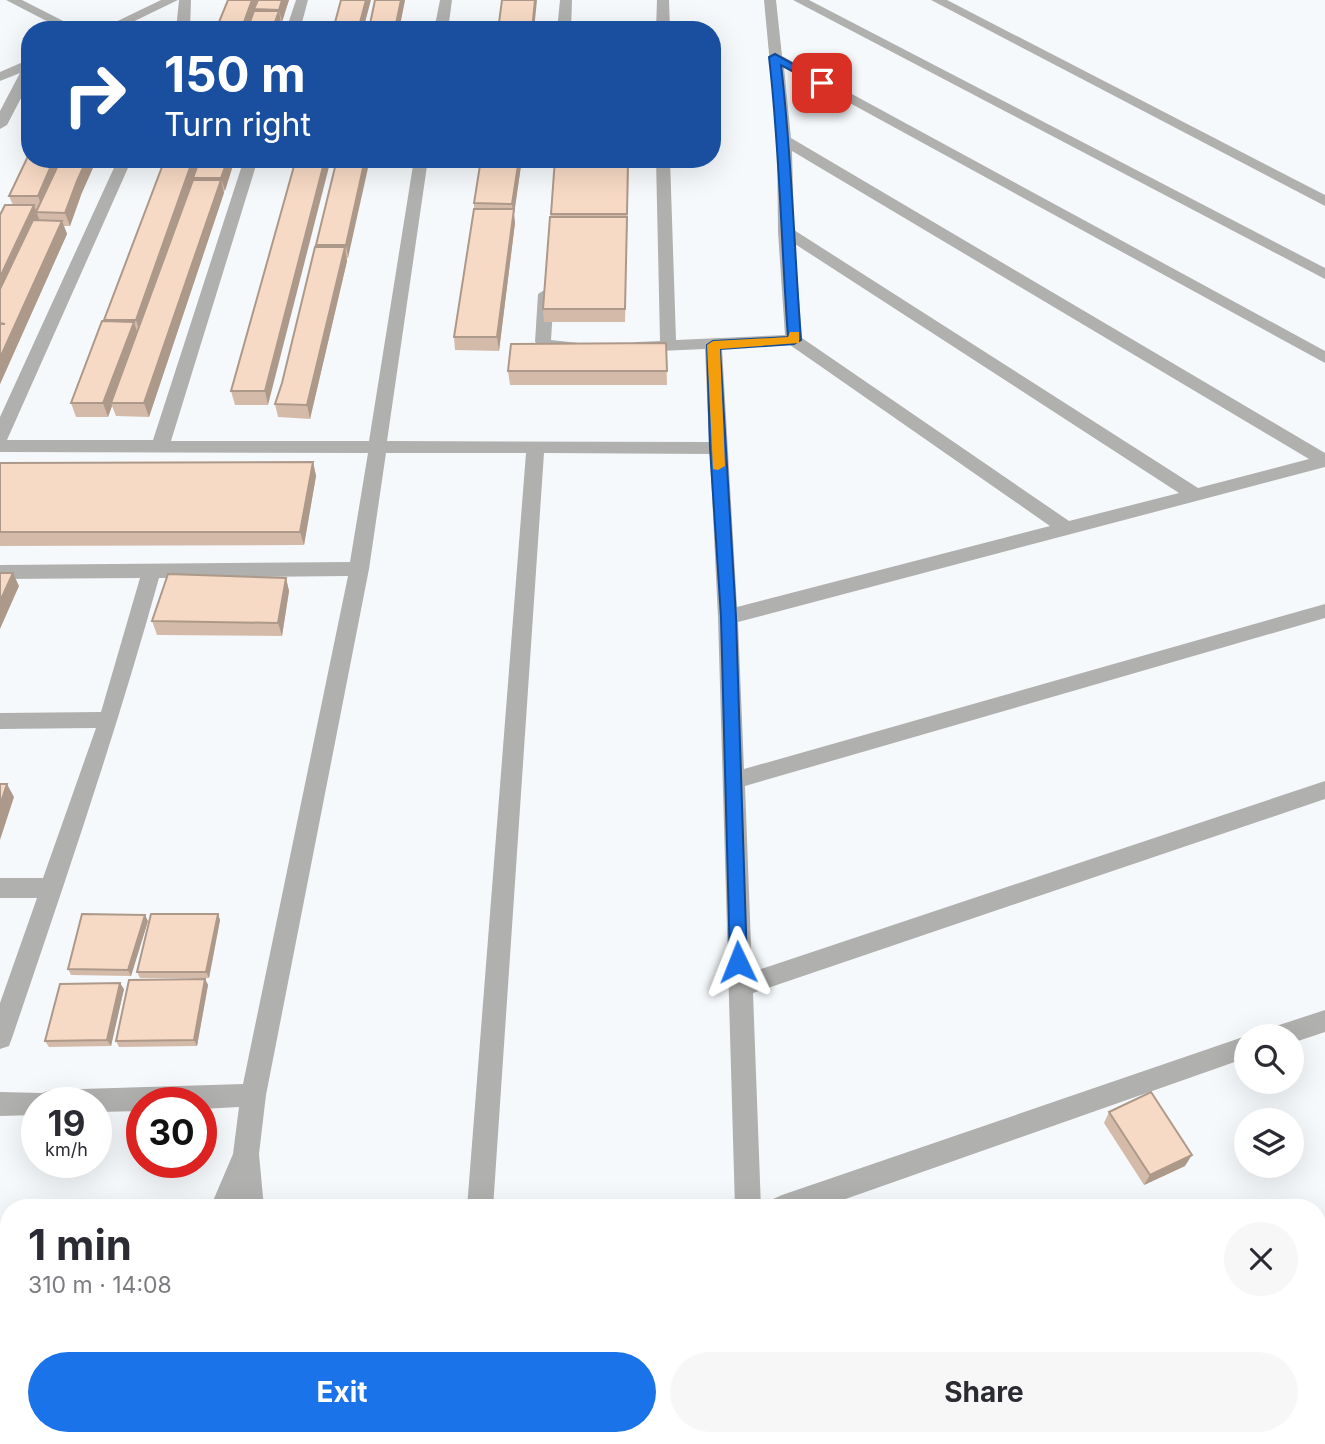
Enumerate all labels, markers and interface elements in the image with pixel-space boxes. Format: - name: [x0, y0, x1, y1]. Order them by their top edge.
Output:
- text: 150 m: [164, 45, 306, 104]
- icon: right: [49, 49, 140, 140]
- pin: [792, 53, 852, 113]
- icon: arrive: [803, 64, 841, 102]
- text: Turn right: [164, 105, 311, 144]
- position arrow: [701, 925, 775, 999]
- map controls: [1234, 1024, 1304, 1178]
- button: search: [1234, 1024, 1304, 1094]
- speed limit sign: 30: [126, 1087, 217, 1178]
- text: 19: [48, 1102, 85, 1144]
- button: layers: [1234, 1108, 1304, 1178]
- text: km/h: [45, 1139, 88, 1160]
- text: 1 min: [28, 1219, 132, 1270]
- button: close: [1224, 1222, 1298, 1296]
- text: 310 m · 14:08: [28, 1271, 172, 1299]
- button: Exit: [28, 1352, 656, 1432]
- button: Share: [670, 1352, 1298, 1432]

